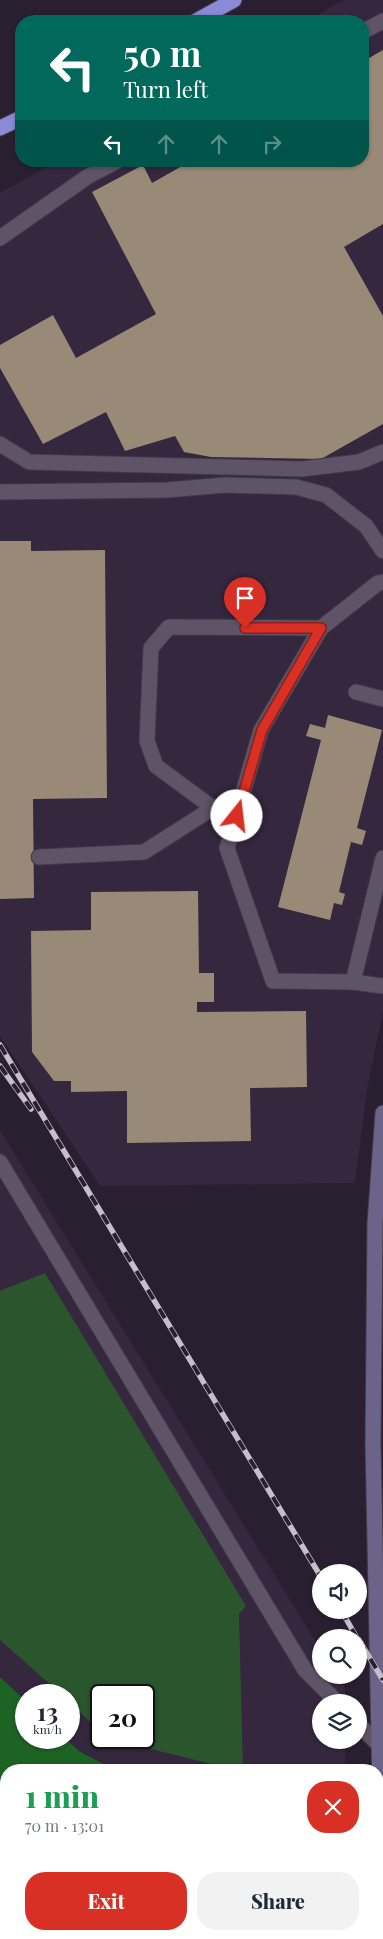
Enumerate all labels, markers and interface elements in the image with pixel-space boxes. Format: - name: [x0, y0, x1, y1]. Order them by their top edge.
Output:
- text: 50 m: [123, 29, 201, 76]
- icon: left: [40, 35, 105, 100]
- text: Turn left: [123, 74, 208, 104]
- icon: left: [99, 130, 127, 158]
- icon: ahead: [152, 130, 180, 158]
- icon: ahead: [205, 130, 233, 158]
- icon: right: [258, 130, 286, 158]
- pin: [224, 577, 266, 628]
- icon: arrive: [231, 584, 259, 612]
- position arrow: [210, 789, 262, 841]
- map controls: [312, 1564, 367, 1749]
- button: sound: [312, 1564, 367, 1619]
- button: search: [312, 1629, 367, 1684]
- speed limit sign: 20: [90, 1684, 155, 1749]
- text: 13: [37, 1694, 58, 1727]
- button: layers: [312, 1694, 367, 1749]
- text: km/h: [33, 1721, 62, 1737]
- text: 1 min: [25, 1776, 99, 1816]
- button: close: [307, 1781, 359, 1833]
- text: 70 m · 13:01: [25, 1815, 104, 1836]
- button: Exit: [25, 1872, 187, 1930]
- button: Share: [197, 1872, 359, 1930]

